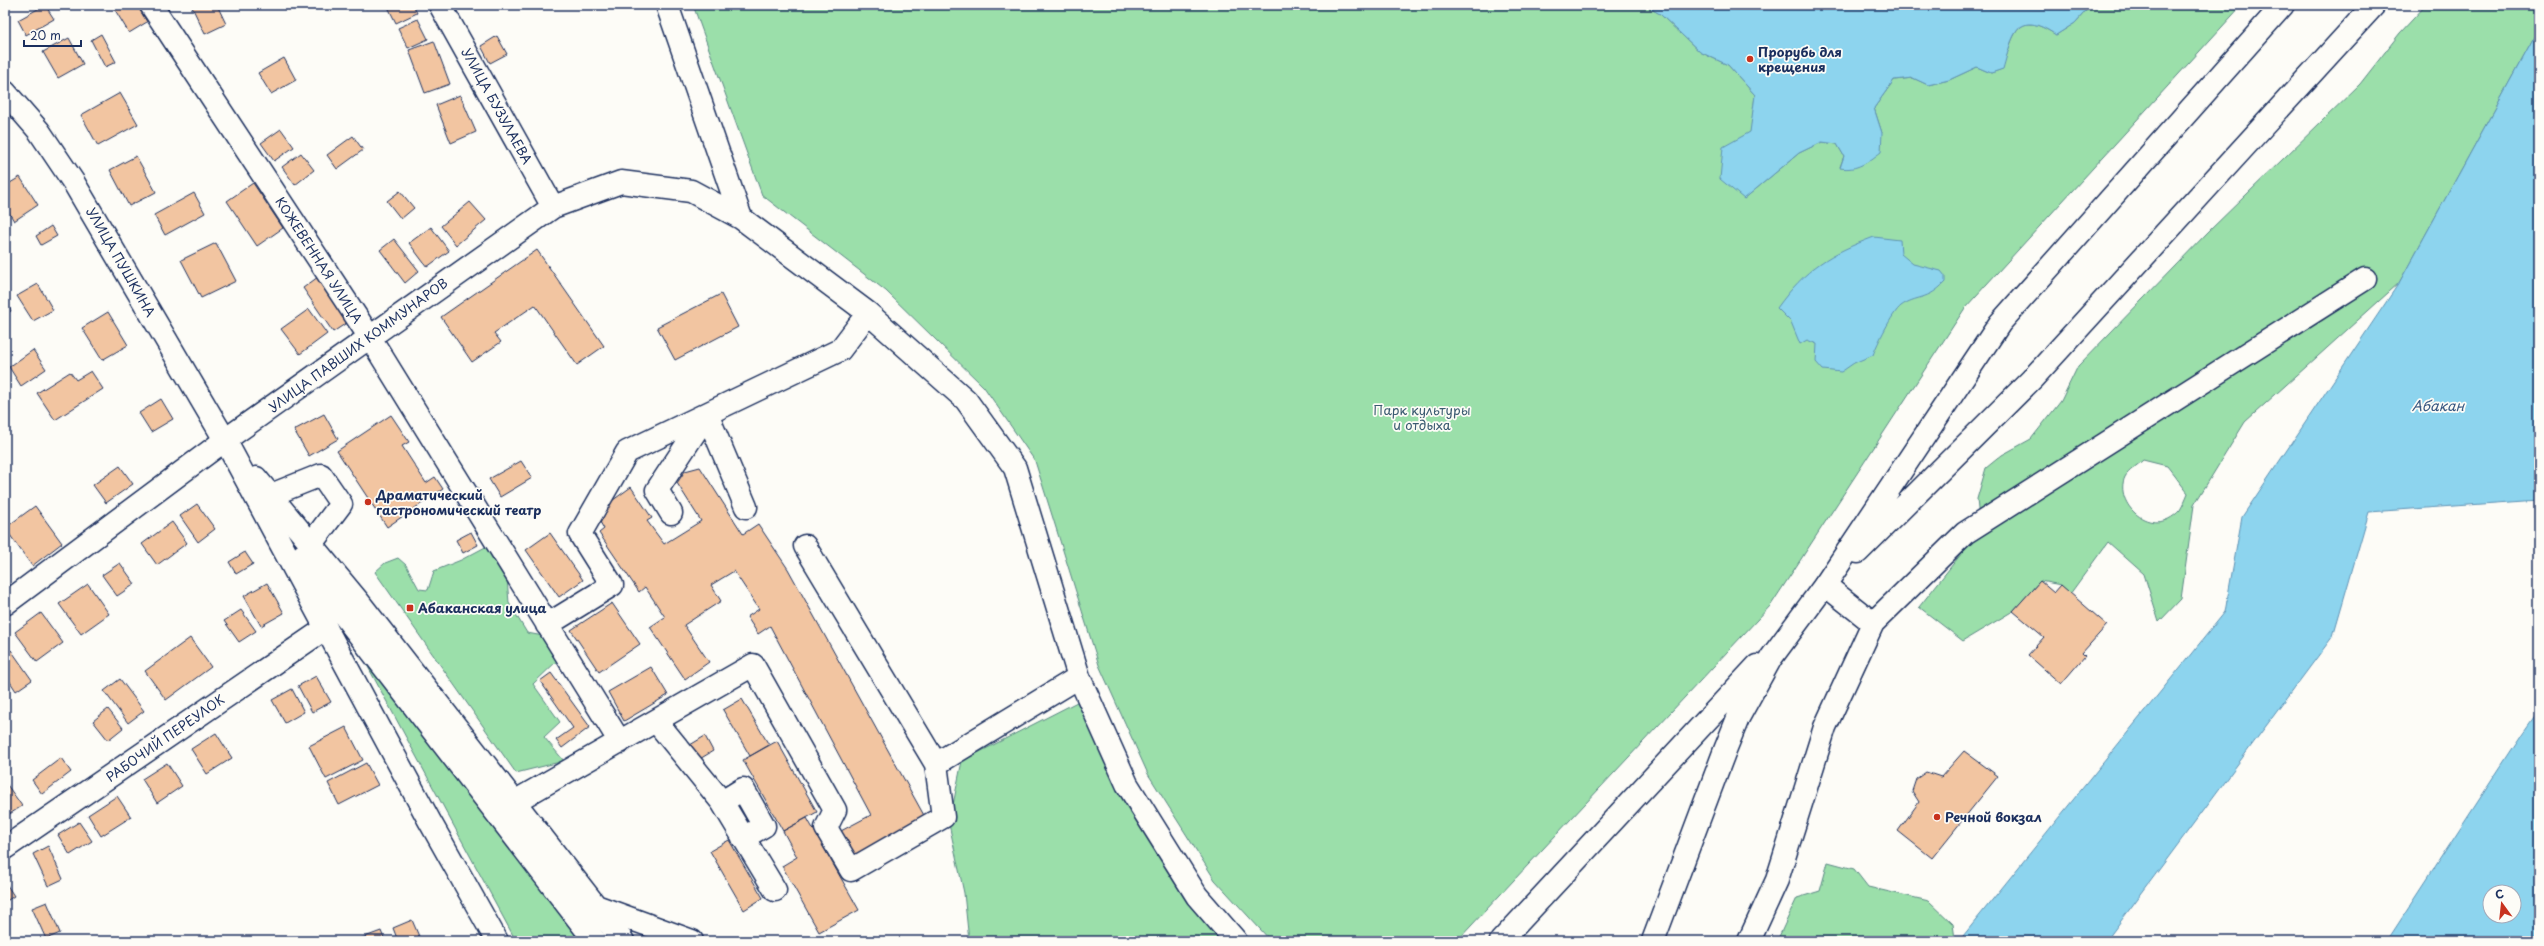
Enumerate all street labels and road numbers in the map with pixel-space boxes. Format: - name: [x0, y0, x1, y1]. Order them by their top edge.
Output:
- street label: УЛИЦА БУЗУЛАЕВА: [458, 44, 537, 167]
- street label: КОЖЕВЕННАЯ УЛИЦА: [271, 193, 368, 327]
- street label: УЛИЦА ПУШКИНА: [82, 203, 161, 320]
- street label: УЛИЦА ПАВШИХ КОММУНАРОВ: [264, 273, 451, 416]
- street label: РАБОЧИЙ ПЕРЕУЛОК: [102, 689, 228, 786]

